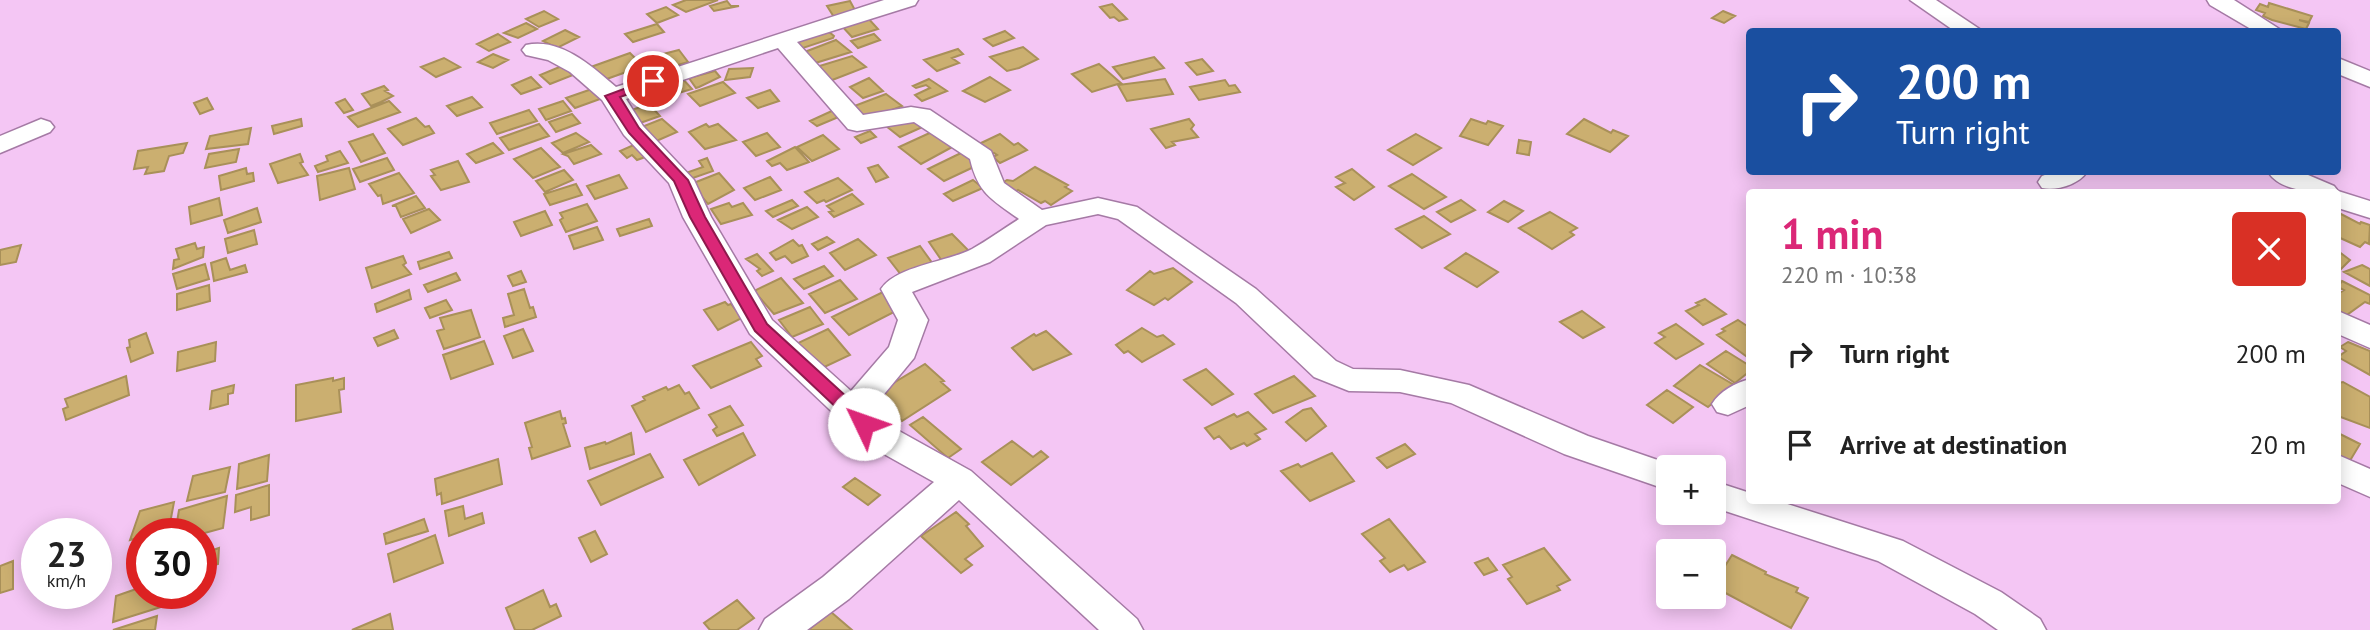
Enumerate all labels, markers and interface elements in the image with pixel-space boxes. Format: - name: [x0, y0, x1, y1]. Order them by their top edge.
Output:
- text: 200 m: [1896, 49, 2031, 113]
- pin: [623, 51, 683, 111]
- icon: right: [1781, 56, 1872, 147]
- icon: arrive: [634, 62, 672, 100]
- text: Turn right: [1896, 111, 2030, 153]
- text: 1 min: [1781, 206, 1883, 261]
- button: close: [2232, 212, 2306, 286]
- text: 220 m · 10:38: [1781, 260, 1917, 289]
- icon: right: [1781, 335, 1819, 373]
- text: Turn right: [1840, 337, 1949, 370]
- text: 200 m: [2235, 337, 2306, 370]
- position arrow: [827, 387, 901, 461]
- icon: arrive: [1781, 426, 1819, 464]
- text: Arrive at destination: [1840, 428, 2067, 461]
- text: 20 m: [2250, 428, 2306, 461]
- map controls: [1656, 455, 1726, 609]
- button: +: [1656, 455, 1726, 525]
- speed limit sign: 30: [126, 518, 217, 609]
- text: 23: [47, 531, 86, 577]
- button: −: [1656, 539, 1726, 609]
- text: km/h: [47, 569, 86, 592]

